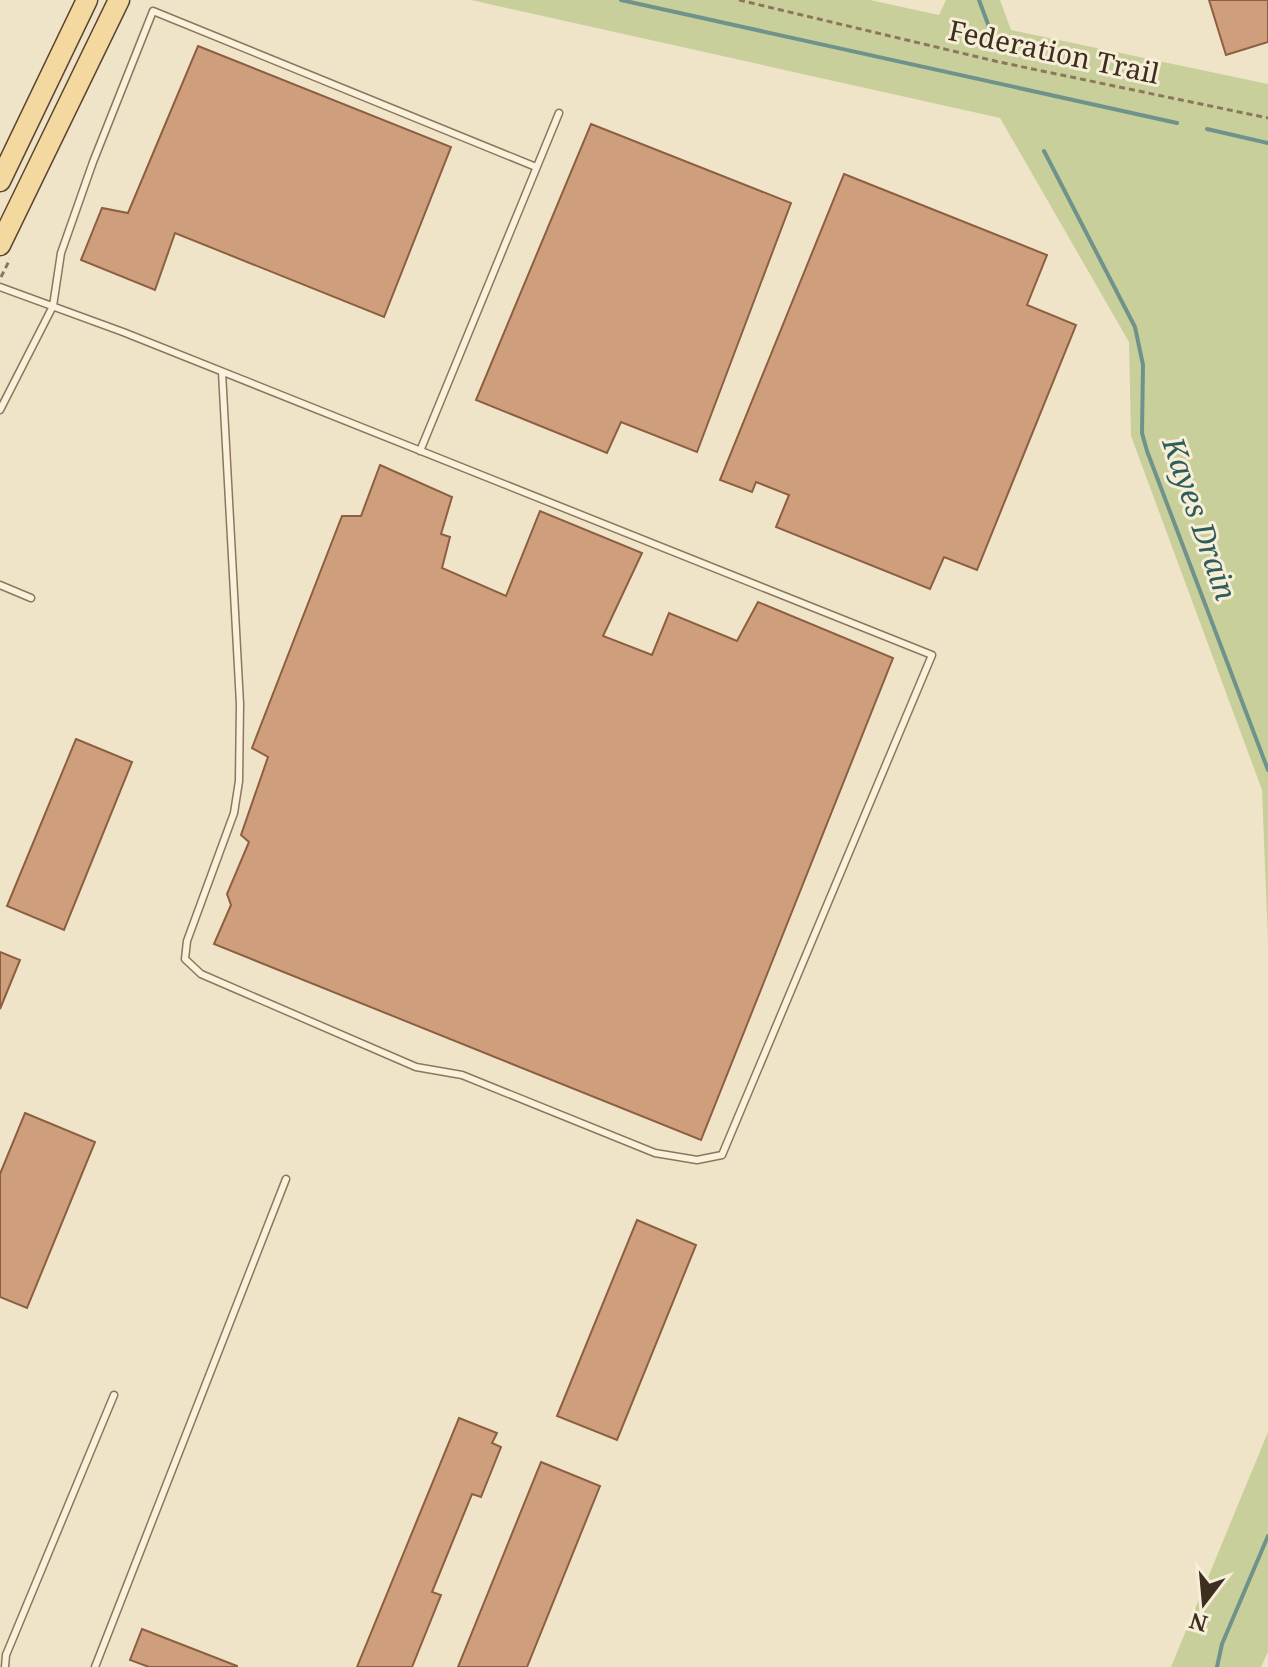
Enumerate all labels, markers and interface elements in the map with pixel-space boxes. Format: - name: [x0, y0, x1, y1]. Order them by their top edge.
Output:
- street label: Federation Trail: [945, 10, 1163, 92]
- water label: Kayes Drain: [1153, 431, 1247, 605]
- north arrow: [1164, 1563, 1244, 1643]
- text: N: [1186, 1606, 1211, 1640]

